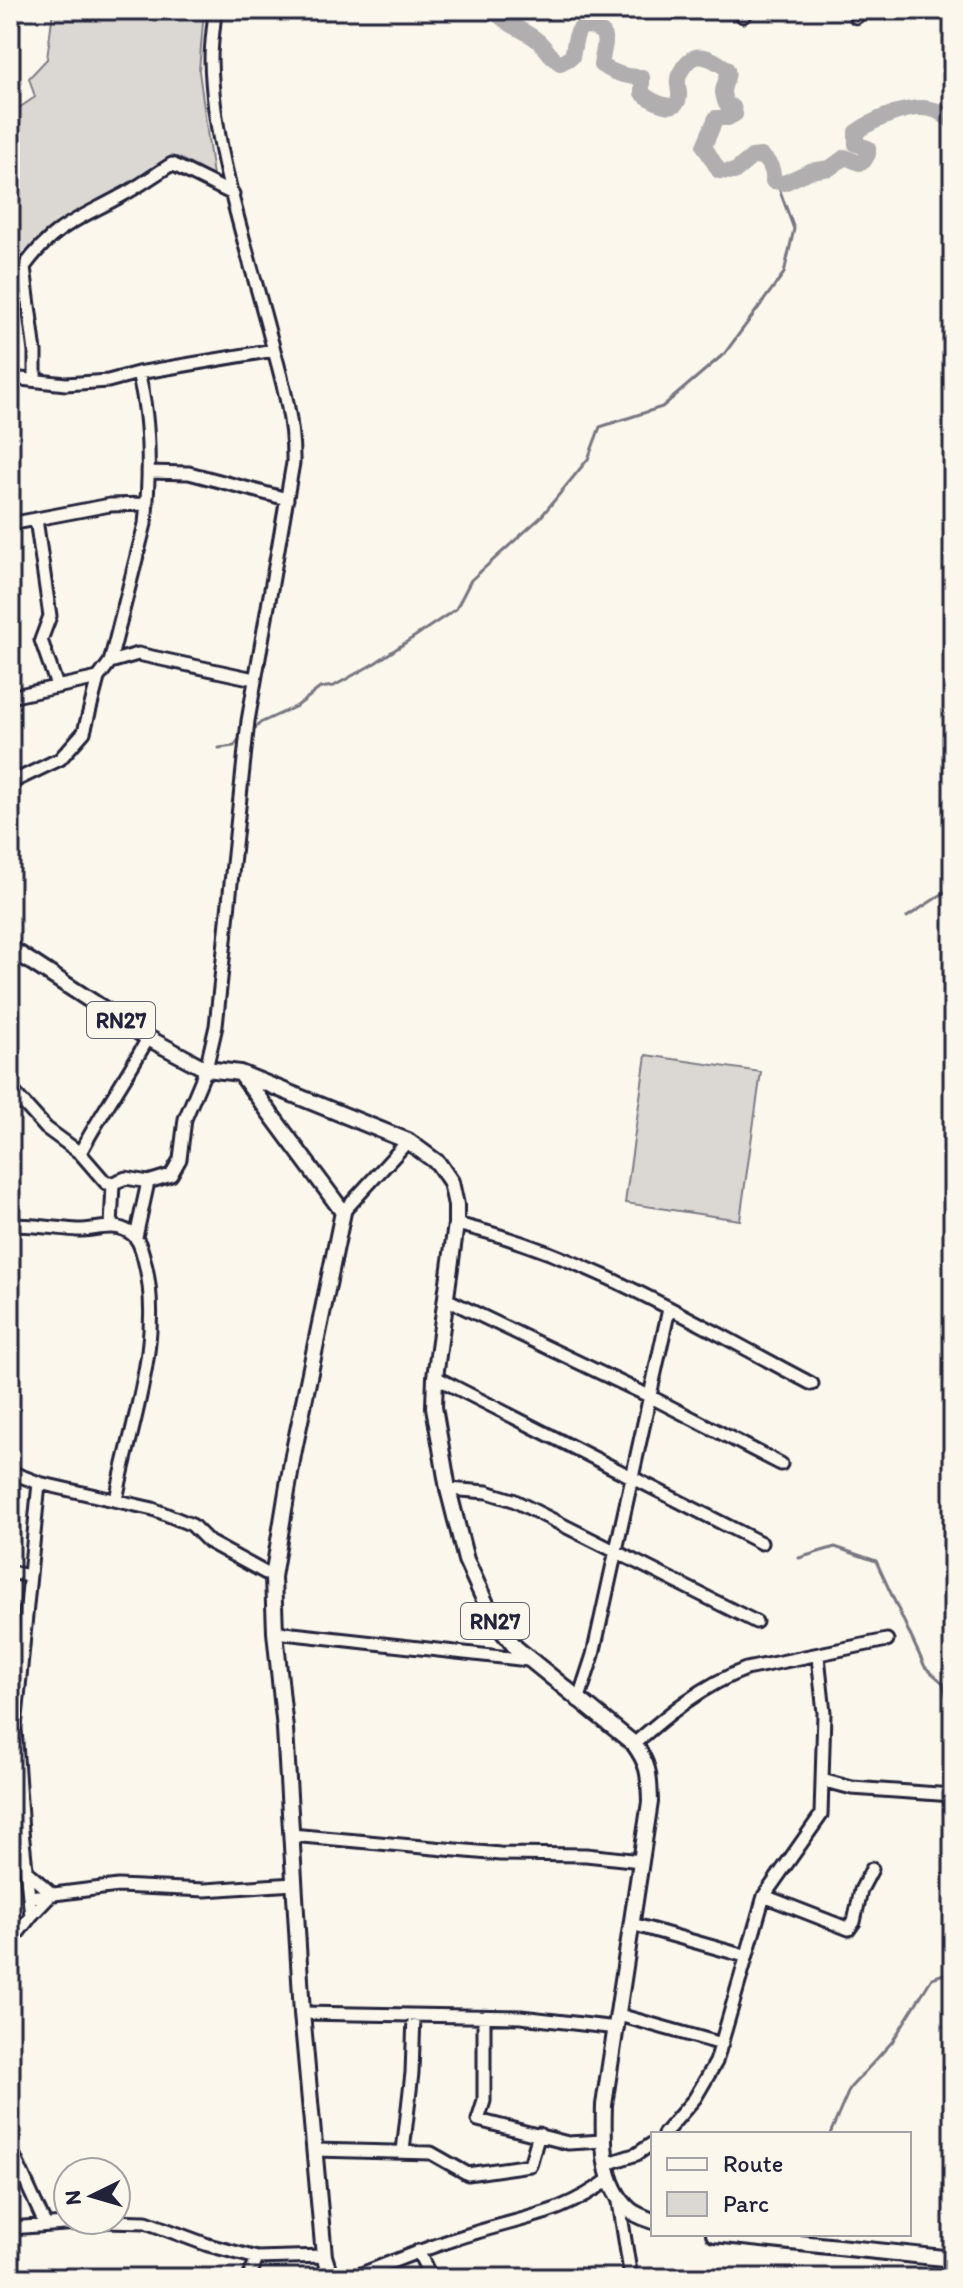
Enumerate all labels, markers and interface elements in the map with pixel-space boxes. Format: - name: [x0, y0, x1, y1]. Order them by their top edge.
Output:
- road number: RN27: [87, 1002, 155, 1038]
- road number: RN27: [461, 1603, 529, 1639]
- legend: [651, 2132, 911, 2236]
- text: Route: [723, 2149, 783, 2178]
- north arrow: [52, 2156, 132, 2236]
- text: N: [58, 2189, 87, 2206]
- text: Parc: [723, 2189, 769, 2218]

